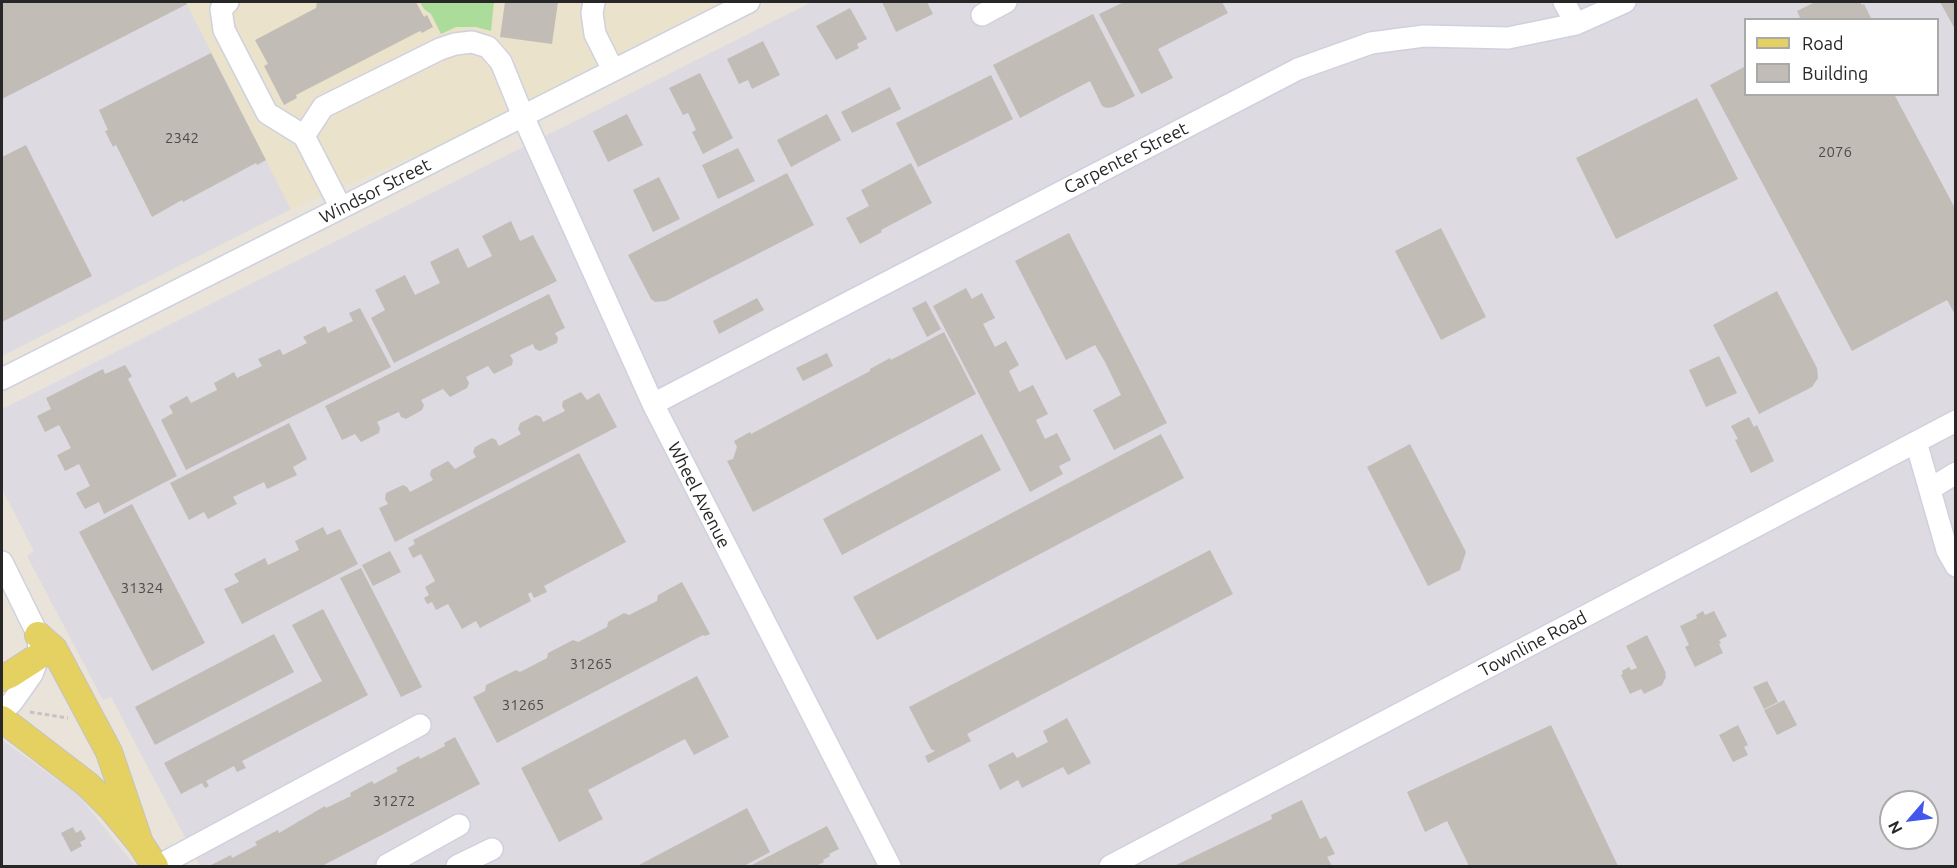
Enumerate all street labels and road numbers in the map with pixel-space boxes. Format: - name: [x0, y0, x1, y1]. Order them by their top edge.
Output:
- street label: Carpenter Street: [1060, 117, 1192, 199]
- street label: Windsor Street: [316, 154, 434, 228]
- street label: Wheel Avenue: [663, 438, 735, 552]
- street label: Townline Road: [1475, 607, 1591, 681]

